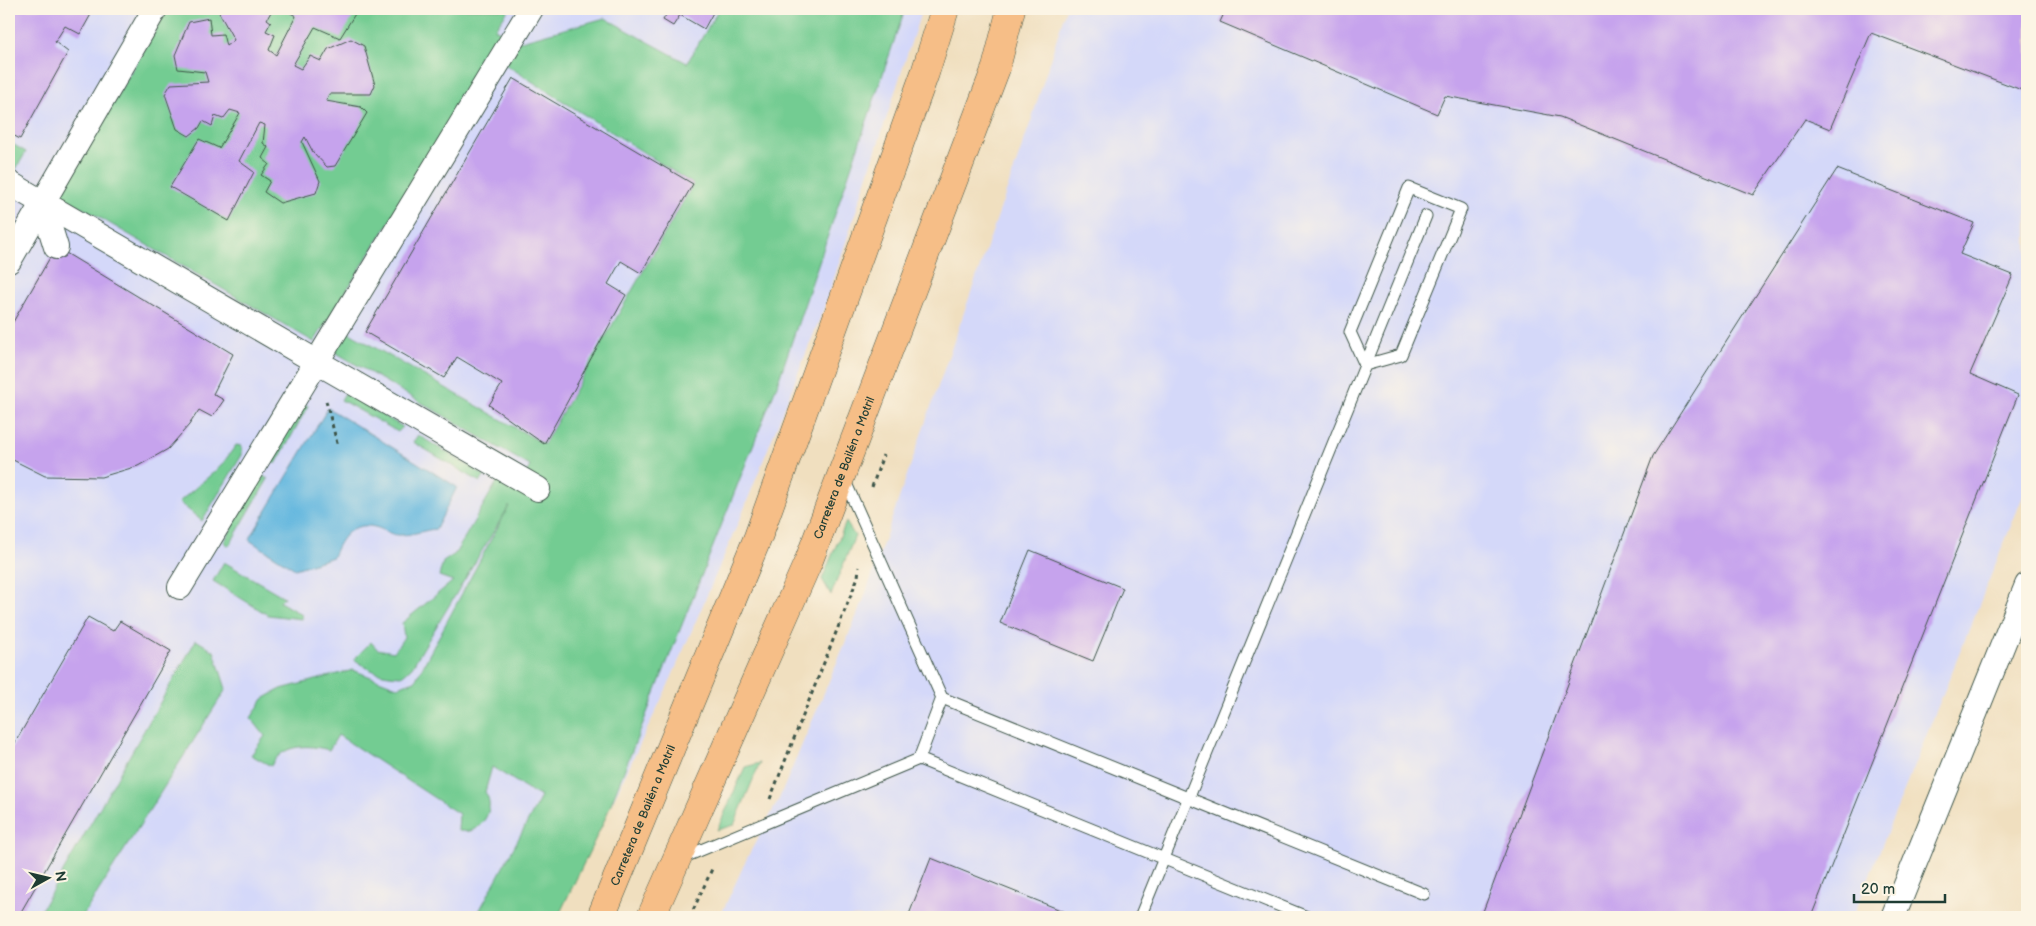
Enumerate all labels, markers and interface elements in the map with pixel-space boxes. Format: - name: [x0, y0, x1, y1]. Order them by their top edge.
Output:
- street label: Carretera de Bailén a Motril: [810, 395, 878, 541]
- street label: Carretera de Bailén a Motril: [607, 743, 679, 888]
- north arrow: [22, 854, 72, 904]
- text: N: [51, 870, 70, 883]
- scale bar: [1854, 871, 1945, 903]
- text: 20 m: [1861, 880, 1895, 899]

